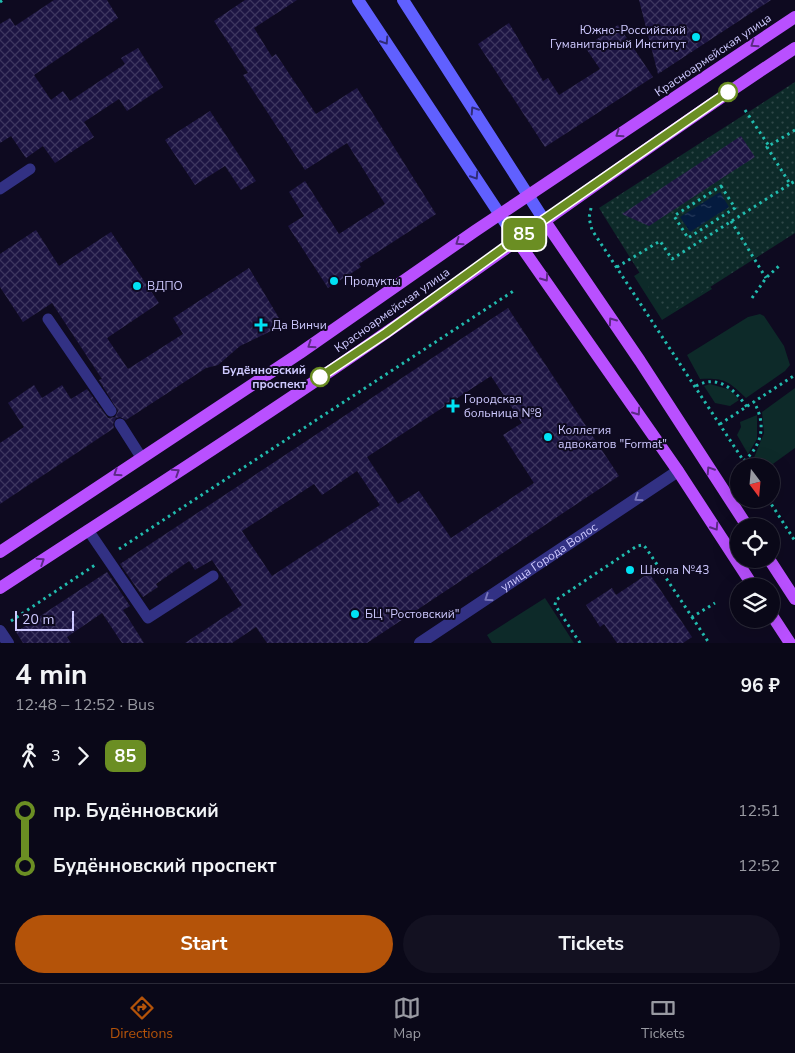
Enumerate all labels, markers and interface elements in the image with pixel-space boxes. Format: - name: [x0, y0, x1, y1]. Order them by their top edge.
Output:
- street label: Красноармейская улица: [652, 10, 774, 100]
- place label: Южно-Российский Гуманитарный Институт: [550, 22, 687, 52]
- marker: Южно-Российский Гуманитарный Институт: [690, 31, 702, 43]
- one-way arrow: [379, 35, 388, 44]
- one-way arrow: [751, 38, 760, 47]
- unlabelled marker: [718, 82, 738, 102]
- one-way arrow: [471, 107, 480, 116]
- one-way arrow: [616, 128, 625, 137]
- one-way arrow: [468, 171, 478, 180]
- line badge: 85: [502, 218, 546, 250]
- text: 85: [513, 222, 535, 246]
- one-way arrow: [455, 236, 465, 245]
- street label: Красноармейская улица: [331, 264, 453, 356]
- place label: Продукты: [344, 273, 401, 289]
- one-way arrow: [538, 273, 548, 282]
- marker: Продукты: [328, 275, 340, 287]
- place label: ВДПО: [147, 278, 183, 294]
- marker: ВДПО: [131, 280, 143, 292]
- place label: Да Винчи: [272, 317, 327, 333]
- one-way arrow: [609, 317, 618, 327]
- marker: Да Винчи: [254, 318, 268, 332]
- one-way arrow: [308, 339, 317, 348]
- place label: Будённовский проспект: [222, 362, 306, 392]
- marker: Будённовский проспект: [310, 367, 330, 387]
- place label: Городская больница №8: [464, 391, 542, 421]
- marker: Городская больница №8: [446, 399, 460, 413]
- one-way arrow: [631, 406, 640, 416]
- place label: Коллегия адвокатов "Format": [558, 422, 667, 452]
- marker: Коллегия адвокатов "Format": [542, 431, 554, 443]
- north arrow: [730, 458, 780, 508]
- map controls: [730, 458, 780, 628]
- one-way arrow: [707, 466, 716, 475]
- one-way arrow: [114, 467, 123, 476]
- one-way arrow: [171, 468, 180, 478]
- one-way arrow: [634, 492, 643, 502]
- button: locate: [730, 518, 780, 568]
- street label: улица Города Волос: [497, 519, 601, 595]
- one-way arrow: [708, 521, 718, 530]
- one-way arrow: [35, 558, 44, 567]
- place label: Школа №43: [640, 562, 709, 578]
- marker: Школа №43: [624, 564, 636, 576]
- button: layers: [730, 578, 780, 628]
- one-way arrow: [484, 592, 493, 601]
- place label: БЦ "Ростовский": [365, 606, 459, 622]
- scale bar: [15, 608, 74, 631]
- marker: БЦ "Ростовский": [349, 608, 361, 620]
- text: 20 m: [22, 610, 54, 629]
- text: 4 min: [15, 656, 87, 694]
- text: 96 ₽: [741, 673, 780, 699]
- text: 12:48 – 12:52 · Bus: [15, 694, 155, 716]
- icon: walk: [15, 742, 43, 770]
- icon: forward: [69, 742, 97, 770]
- text: 85: [115, 744, 136, 768]
- text: 3: [51, 745, 61, 767]
- text: пр. Будённовский: [53, 798, 219, 824]
- text: 12:51: [738, 800, 780, 822]
- text: Будённовский проспект: [53, 853, 276, 879]
- text: 12:52: [738, 855, 780, 877]
- button: Start: [15, 915, 393, 973]
- button: Tickets: [403, 915, 780, 973]
- tab: Directions: [110, 994, 173, 1043]
- tab: Map: [393, 994, 421, 1043]
- tab: Tickets: [641, 994, 685, 1043]

